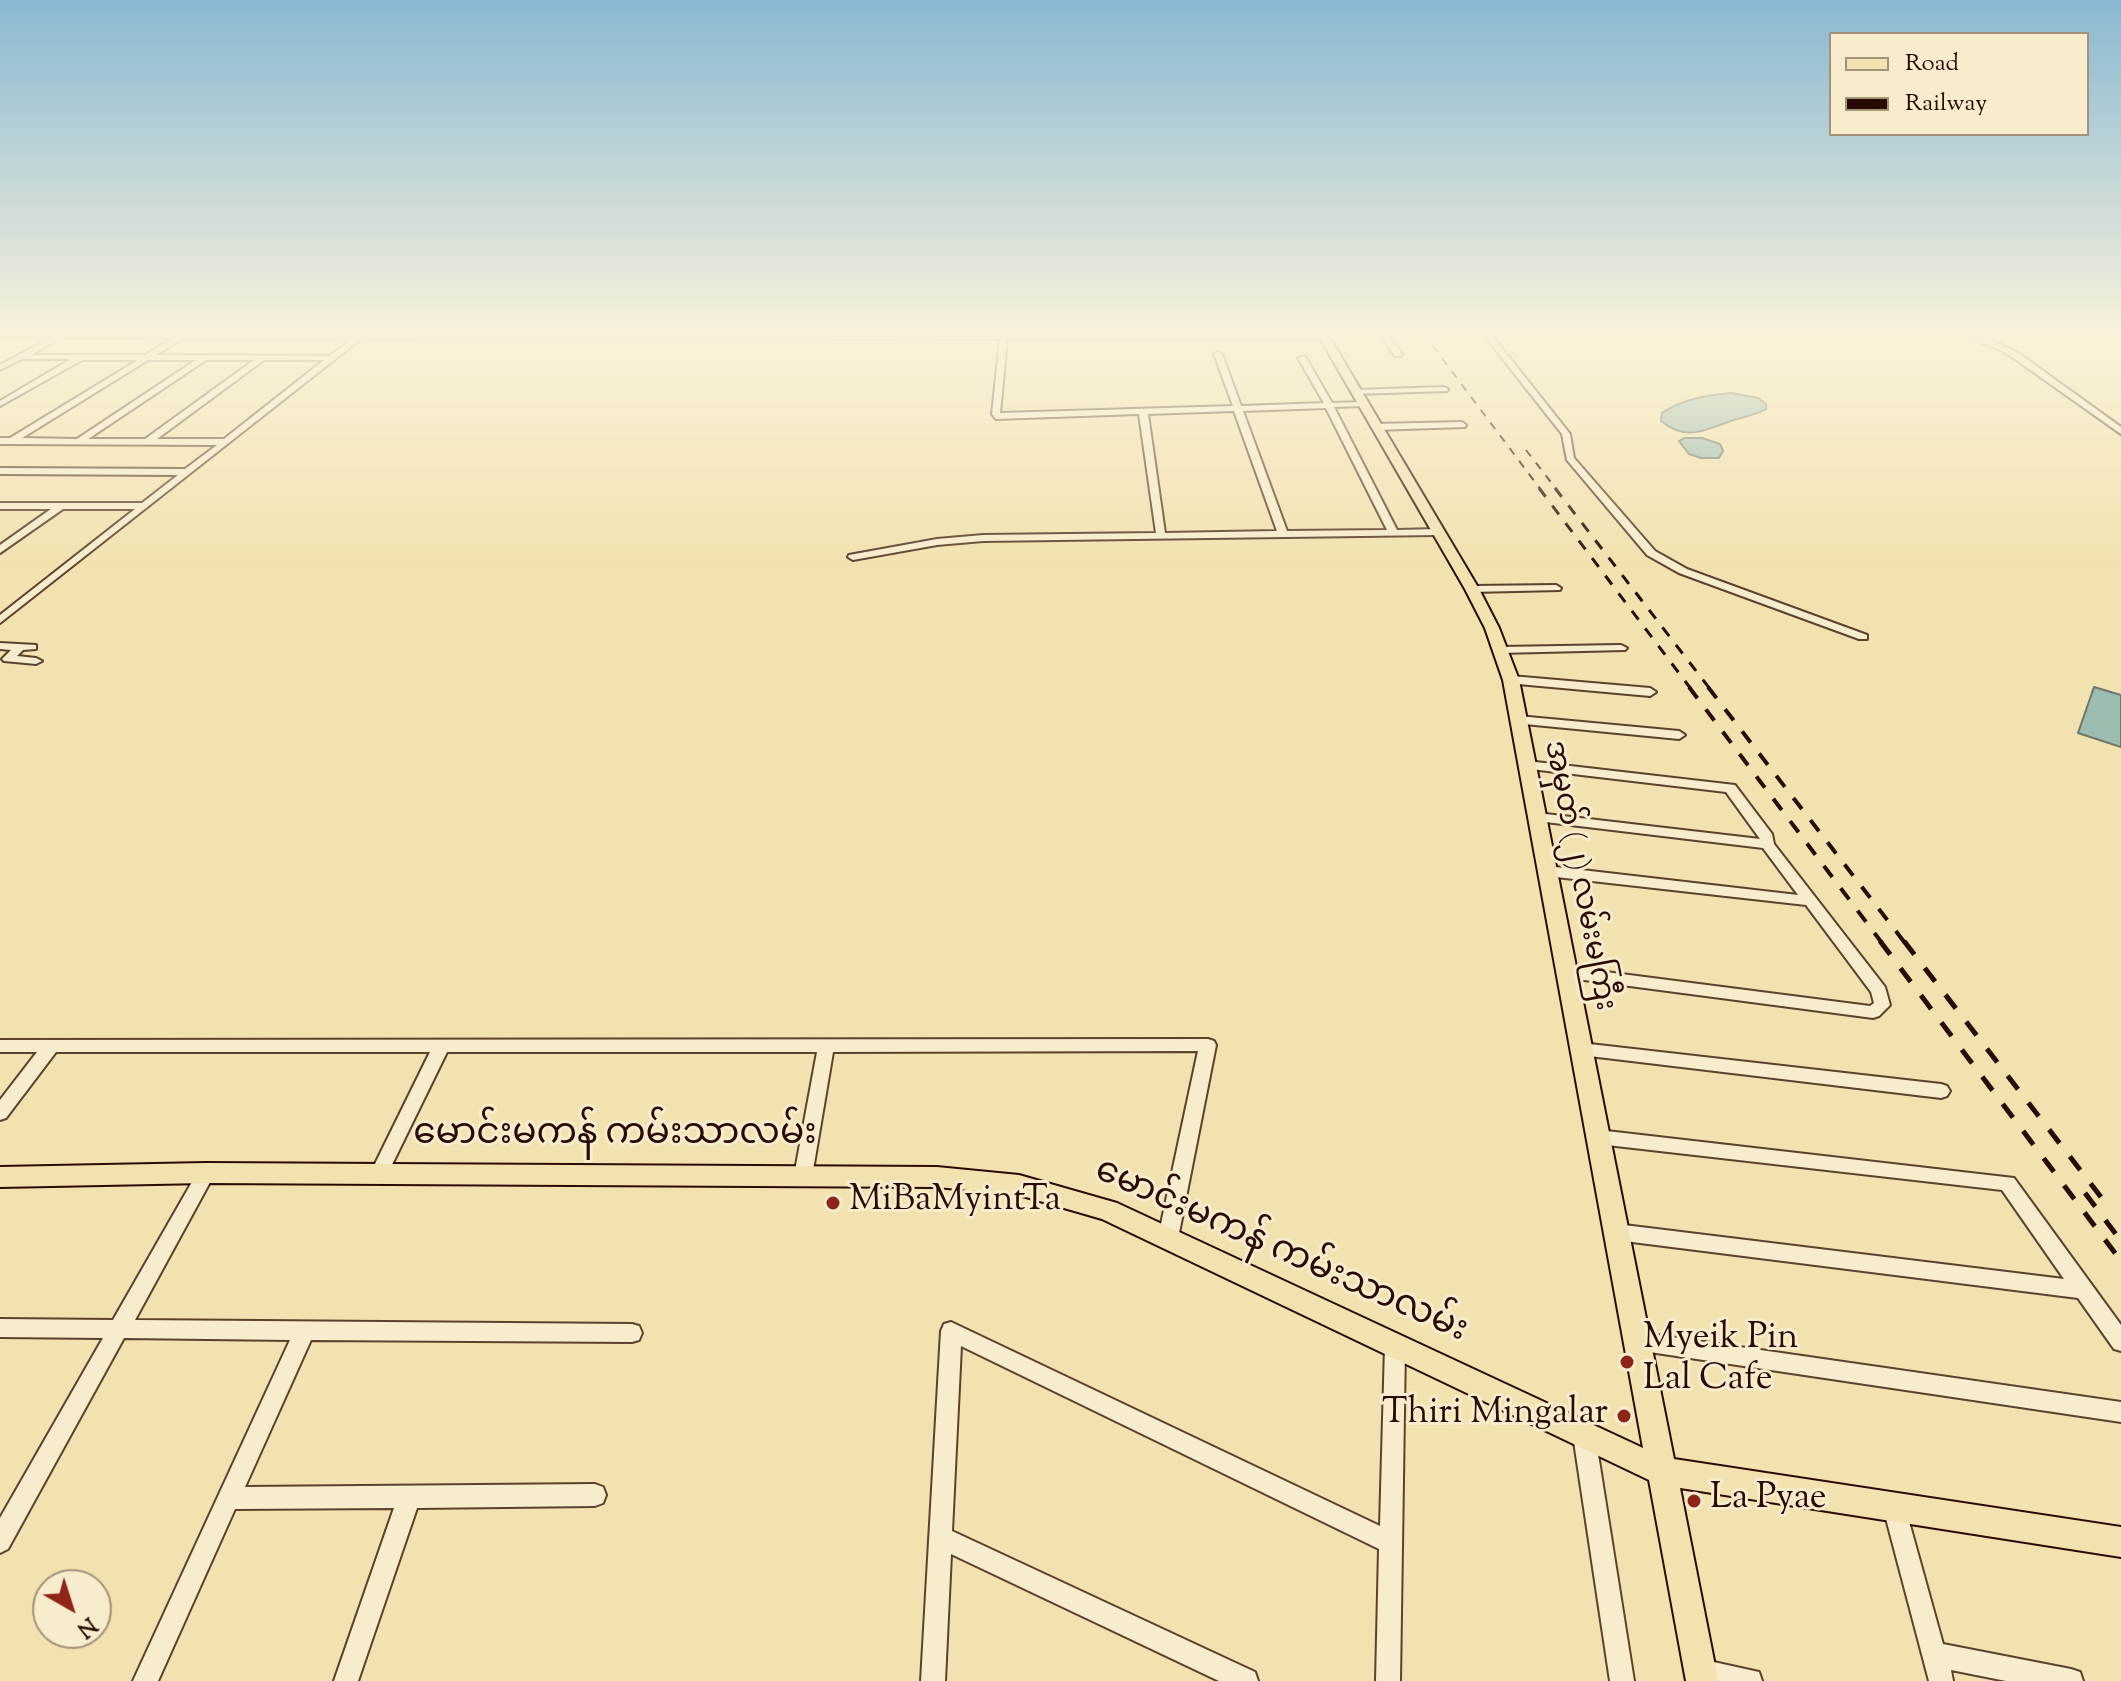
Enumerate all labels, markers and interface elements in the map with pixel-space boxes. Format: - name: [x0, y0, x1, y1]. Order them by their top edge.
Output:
- legend: [1829, 32, 2089, 136]
- text: Road: [1905, 47, 1959, 81]
- text: Railway: [1905, 87, 1987, 121]
- street label: အမှတ် (၂) လမ်းမကြီး: [1533, 738, 1621, 1014]
- street label: မောင်းမကန် ကမ်းသာလမ်း: [413, 1115, 817, 1159]
- street label: မောင်းမကန် ကမ်းသာလမ်း: [1087, 1151, 1473, 1355]
- place label: MiBaMyintTa: [849, 1181, 1061, 1225]
- marker: MiBaMyintTa: [824, 1194, 842, 1212]
- place label: Myeik Pin Lal Cafe: [1643, 1319, 1798, 1404]
- marker: Myeik Pin Lal Cafe: [1618, 1353, 1636, 1371]
- place label: Thiri Mingalar: [1382, 1394, 1608, 1438]
- marker: Thiri Mingalar: [1615, 1407, 1633, 1425]
- place label: La Pyae: [1710, 1479, 1827, 1523]
- marker: La Pyae: [1685, 1492, 1703, 1510]
- north arrow: [32, 1569, 112, 1649]
- text: N: [69, 1608, 103, 1644]

